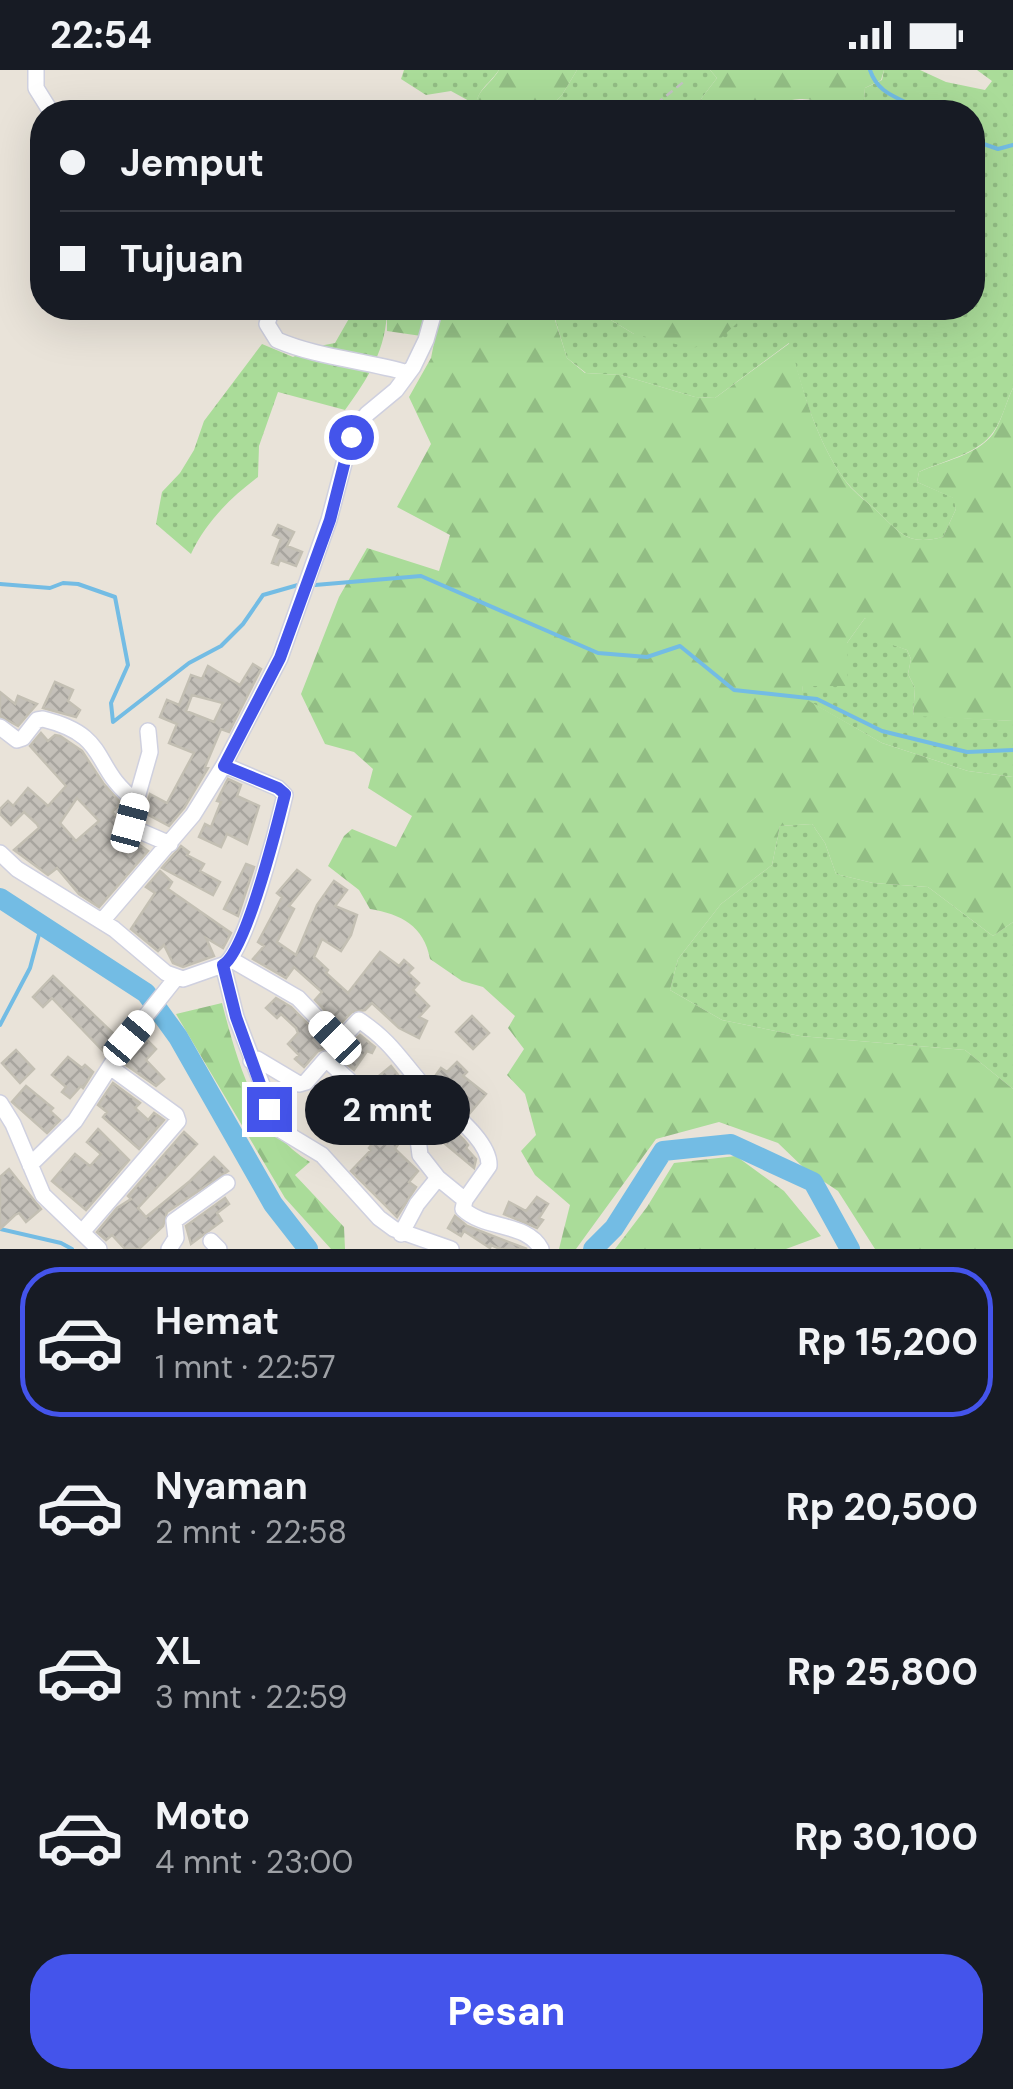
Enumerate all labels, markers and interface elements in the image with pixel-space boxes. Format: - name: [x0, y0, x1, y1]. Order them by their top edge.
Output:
- text: 22:54: [50, 10, 152, 60]
- text: Jemput: [120, 138, 264, 188]
- text: Tujuan: [120, 234, 244, 284]
- route start: [329, 415, 374, 460]
- car: [108, 790, 152, 856]
- car: [98, 1005, 160, 1071]
- car: [303, 1006, 367, 1070]
- callout: 2 mnt: [304, 1074, 469, 1144]
- route end: [247, 1087, 292, 1132]
- text: 2 mnt: [342, 1089, 433, 1131]
- text: Hemat: [155, 1296, 279, 1346]
- icon: car: [35, 1297, 125, 1387]
- text: Rp 15,200: [797, 1317, 978, 1367]
- text: 1 mnt · 22:57: [155, 1346, 336, 1388]
- text: Nyaman: [155, 1461, 308, 1511]
- icon: car: [35, 1462, 125, 1552]
- text: Rp 20,500: [786, 1482, 978, 1532]
- text: 2 mnt · 22:58: [155, 1511, 347, 1553]
- text: XL: [155, 1626, 202, 1676]
- icon: car: [35, 1627, 125, 1717]
- text: Rp 25,800: [787, 1647, 978, 1697]
- text: 3 mnt · 22:59: [155, 1676, 347, 1718]
- text: Moto: [155, 1791, 250, 1841]
- icon: car: [35, 1792, 125, 1882]
- text: Rp 30,100: [794, 1812, 978, 1862]
- text: 4 mnt · 23:00: [155, 1841, 353, 1883]
- button: Pesan: [30, 1954, 983, 2069]

